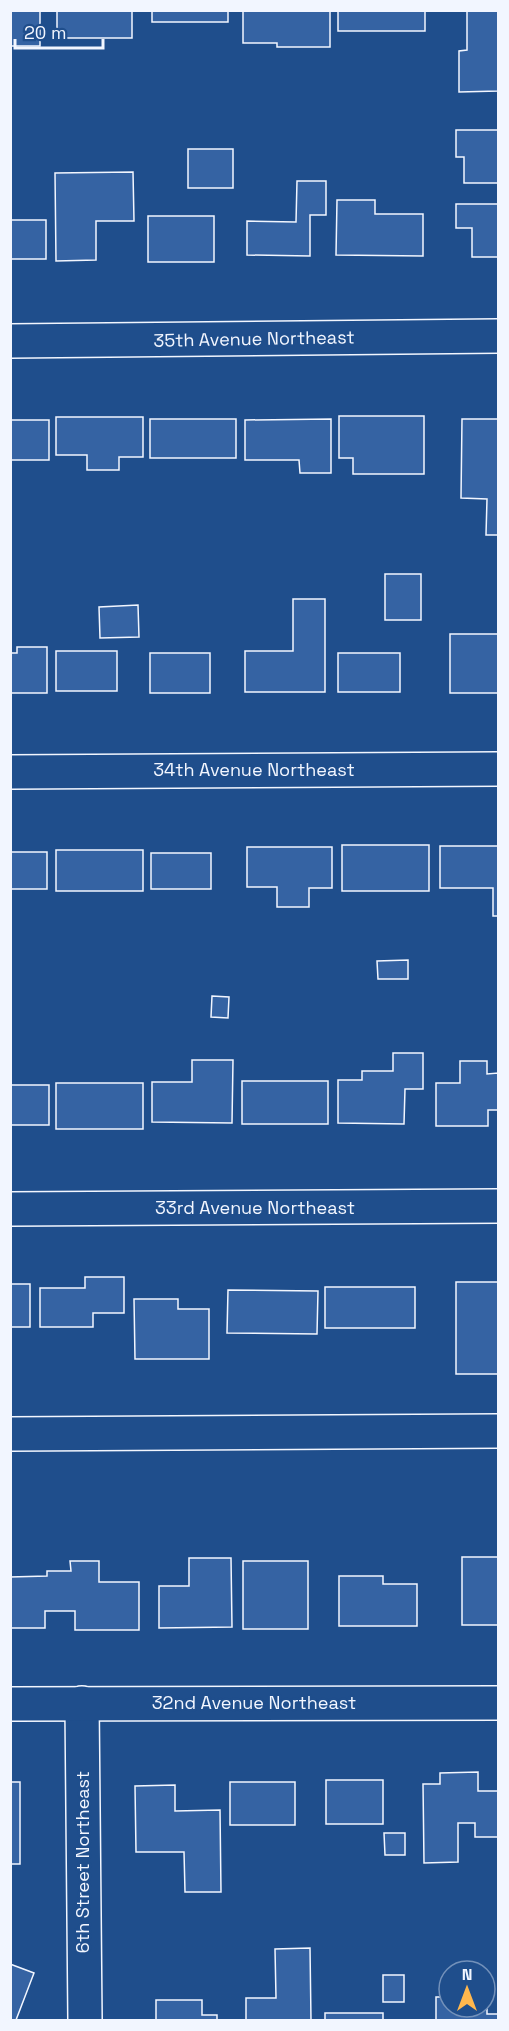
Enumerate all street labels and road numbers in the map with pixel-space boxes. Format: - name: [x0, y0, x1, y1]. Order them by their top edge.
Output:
- street label: 35th Avenue Northeast: [153, 325, 355, 352]
- street label: 34th Avenue Northeast: [153, 758, 355, 781]
- street label: 33rd Avenue Northeast: [155, 1196, 355, 1219]
- street label: 32nd Avenue Northeast: [152, 1691, 356, 1714]
- street label: 6th Street Northeast: [71, 1771, 94, 1953]

